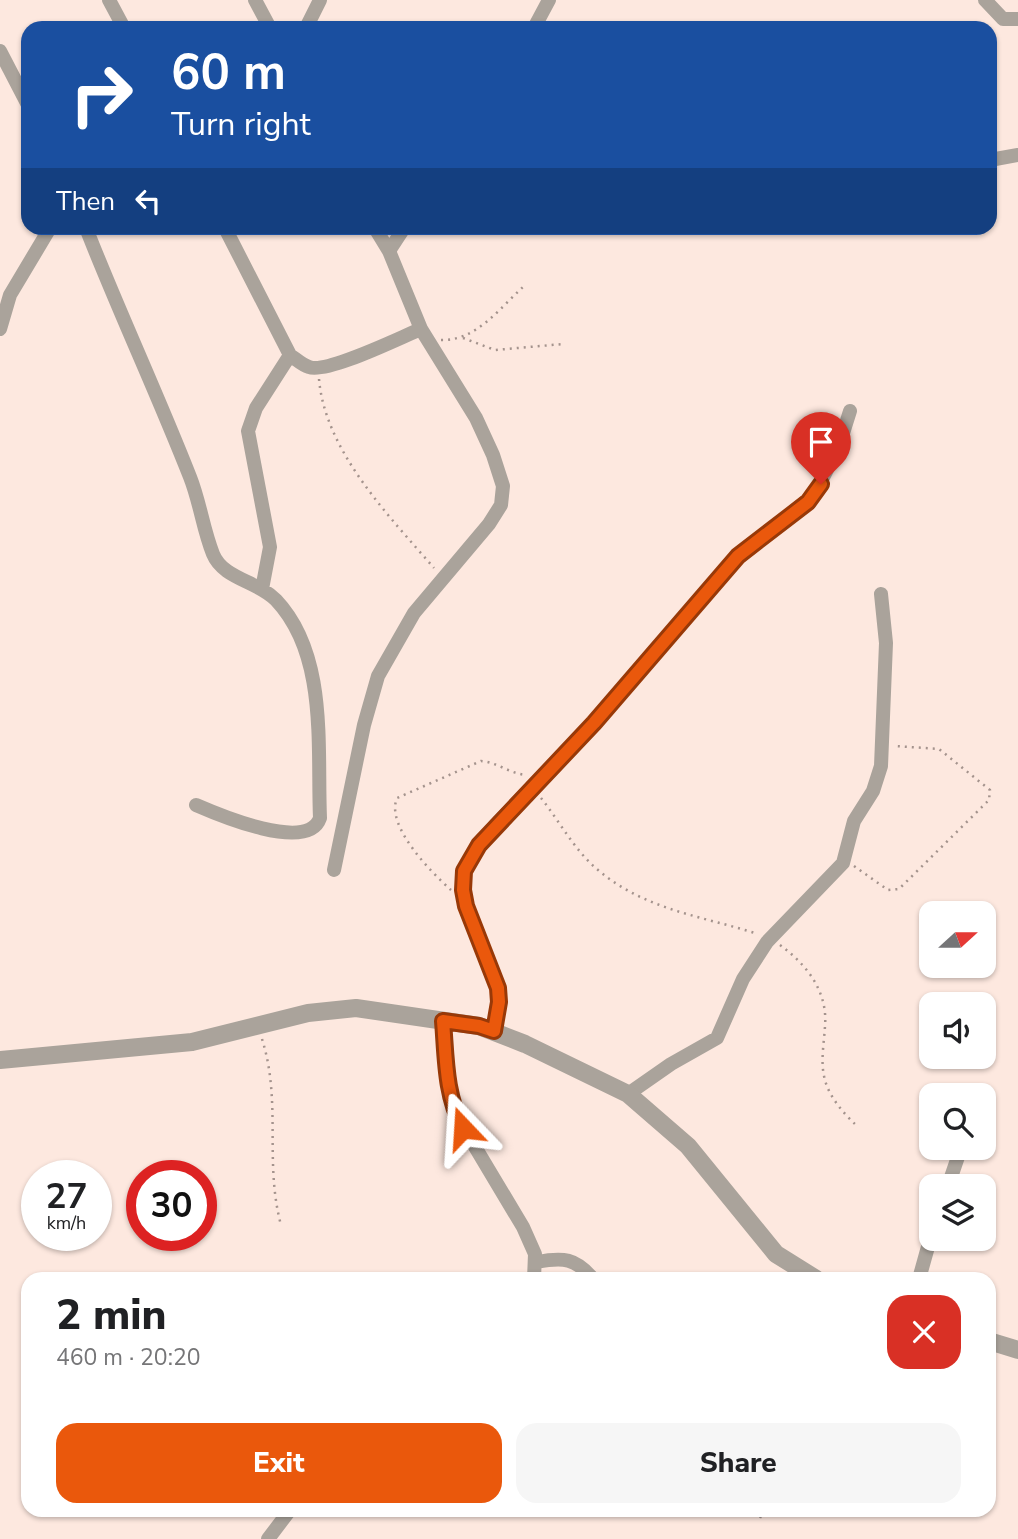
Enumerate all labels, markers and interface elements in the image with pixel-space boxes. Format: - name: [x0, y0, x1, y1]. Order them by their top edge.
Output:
- text: 60 m: [171, 39, 286, 106]
- icon: right: [56, 49, 147, 140]
- text: Turn right: [171, 103, 311, 146]
- icon: left: [129, 182, 167, 220]
- text: Then: [56, 184, 115, 219]
- pin: [791, 412, 851, 484]
- icon: arrive: [802, 423, 840, 461]
- north arrow: [919, 901, 996, 978]
- map controls: [919, 901, 996, 1251]
- button: sound: [919, 992, 996, 1069]
- button: search: [919, 1083, 996, 1160]
- position arrow: [426, 1091, 500, 1165]
- speed limit sign: 30: [126, 1160, 217, 1251]
- text: 27: [45, 1173, 88, 1220]
- button: layers: [919, 1174, 996, 1251]
- text: km/h: [47, 1211, 86, 1235]
- text: 2 min: [56, 1287, 166, 1344]
- button: close: [887, 1295, 961, 1369]
- text: 460 m · 20:20: [56, 1342, 201, 1373]
- button: Exit: [56, 1423, 502, 1503]
- button: Share: [516, 1423, 961, 1503]

